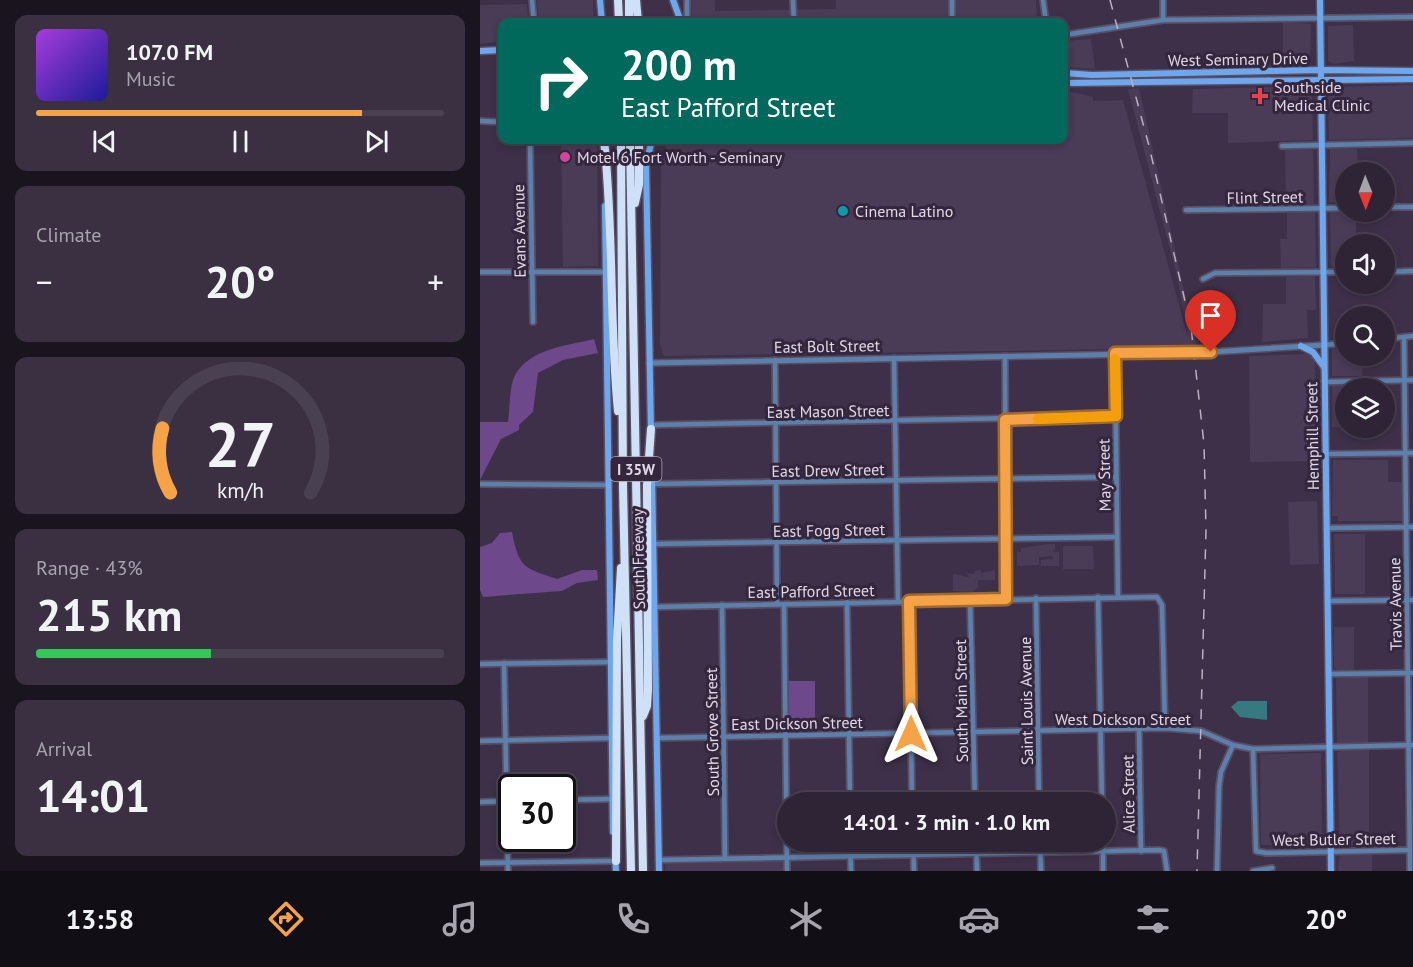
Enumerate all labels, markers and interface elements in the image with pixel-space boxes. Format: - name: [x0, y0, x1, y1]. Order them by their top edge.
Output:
- text: 200 m: [621, 37, 737, 92]
- text: 107.0 FM: [126, 38, 213, 66]
- icon: right: [522, 42, 600, 120]
- street label: West Seminary Drive: [1168, 48, 1308, 70]
- text: Music: [126, 66, 175, 92]
- place label: Southside Medical Clinic: [1274, 77, 1370, 115]
- marker: Southside Medical Clinic: [1251, 87, 1269, 105]
- text: East Pafford Street: [621, 90, 835, 124]
- icon: previous: [88, 125, 121, 158]
- icon: pause: [224, 125, 257, 158]
- icon: next: [360, 125, 393, 158]
- place label: Motel 6 Fort Worth - Seminary: [577, 147, 783, 167]
- marker: Motel 6 Fort Worth - Seminary: [558, 150, 572, 164]
- north arrow: [1335, 162, 1395, 222]
- map controls: [1335, 162, 1395, 438]
- street label: Evans Avenue: [508, 184, 530, 278]
- street label: Flint Street: [1227, 186, 1304, 208]
- place label: Cinema Latino: [855, 201, 953, 221]
- marker: Cinema Latino: [836, 204, 850, 218]
- text: Climate: [36, 222, 102, 248]
- button: sound: [1335, 234, 1395, 294]
- text: 20°: [205, 252, 275, 310]
- text: −: [36, 260, 53, 303]
- text: +: [427, 260, 444, 303]
- pin: [1185, 290, 1236, 352]
- icon: arrive: [1194, 299, 1227, 332]
- button: search: [1335, 306, 1395, 366]
- street label: East Bolt Street: [774, 335, 881, 357]
- button: layers: [1335, 378, 1395, 438]
- street label: Hemphill Street: [1301, 381, 1323, 490]
- street label: East Mason Street: [766, 400, 890, 422]
- text: 27: [205, 403, 275, 484]
- street label: May Street: [1093, 438, 1115, 511]
- road number: I 35W: [610, 457, 662, 481]
- street label: East Drew Street: [771, 459, 885, 481]
- text: km/h: [216, 476, 263, 504]
- street label: South Freeway: [627, 508, 649, 610]
- street label: East Fogg Street: [773, 519, 886, 541]
- text: Range · 43%: [36, 555, 143, 581]
- street label: Travis Avenue: [1384, 557, 1406, 651]
- street label: East Pafford Street: [747, 580, 875, 602]
- text: 215 km: [36, 585, 182, 643]
- street label: Saint Louis Avenue: [1015, 637, 1037, 765]
- street label: South Main Street: [950, 639, 972, 763]
- street label: South Grove Street: [701, 667, 723, 796]
- position arrow: [879, 702, 943, 766]
- street label: West Dickson Street: [1055, 709, 1192, 729]
- street label: East Dickson Street: [731, 712, 864, 734]
- text: Arrival: [36, 736, 92, 762]
- street label: Alice Street: [1117, 754, 1139, 833]
- text: 14:01: [36, 766, 150, 824]
- speed limit sign: 30: [498, 774, 576, 852]
- text: 14:01 · 3 min · 1.0 km: [843, 808, 1050, 836]
- street label: West Butler Street: [1272, 828, 1397, 850]
- icon: directions: [265, 898, 307, 940]
- icon: music: [439, 898, 481, 940]
- icon: phone: [612, 898, 654, 940]
- icon: climate: [785, 898, 827, 940]
- icon: car: [958, 898, 1000, 940]
- icon: filters: [1132, 898, 1174, 940]
- text: 13:58: [66, 902, 134, 936]
- text: 20°: [1305, 902, 1347, 936]

